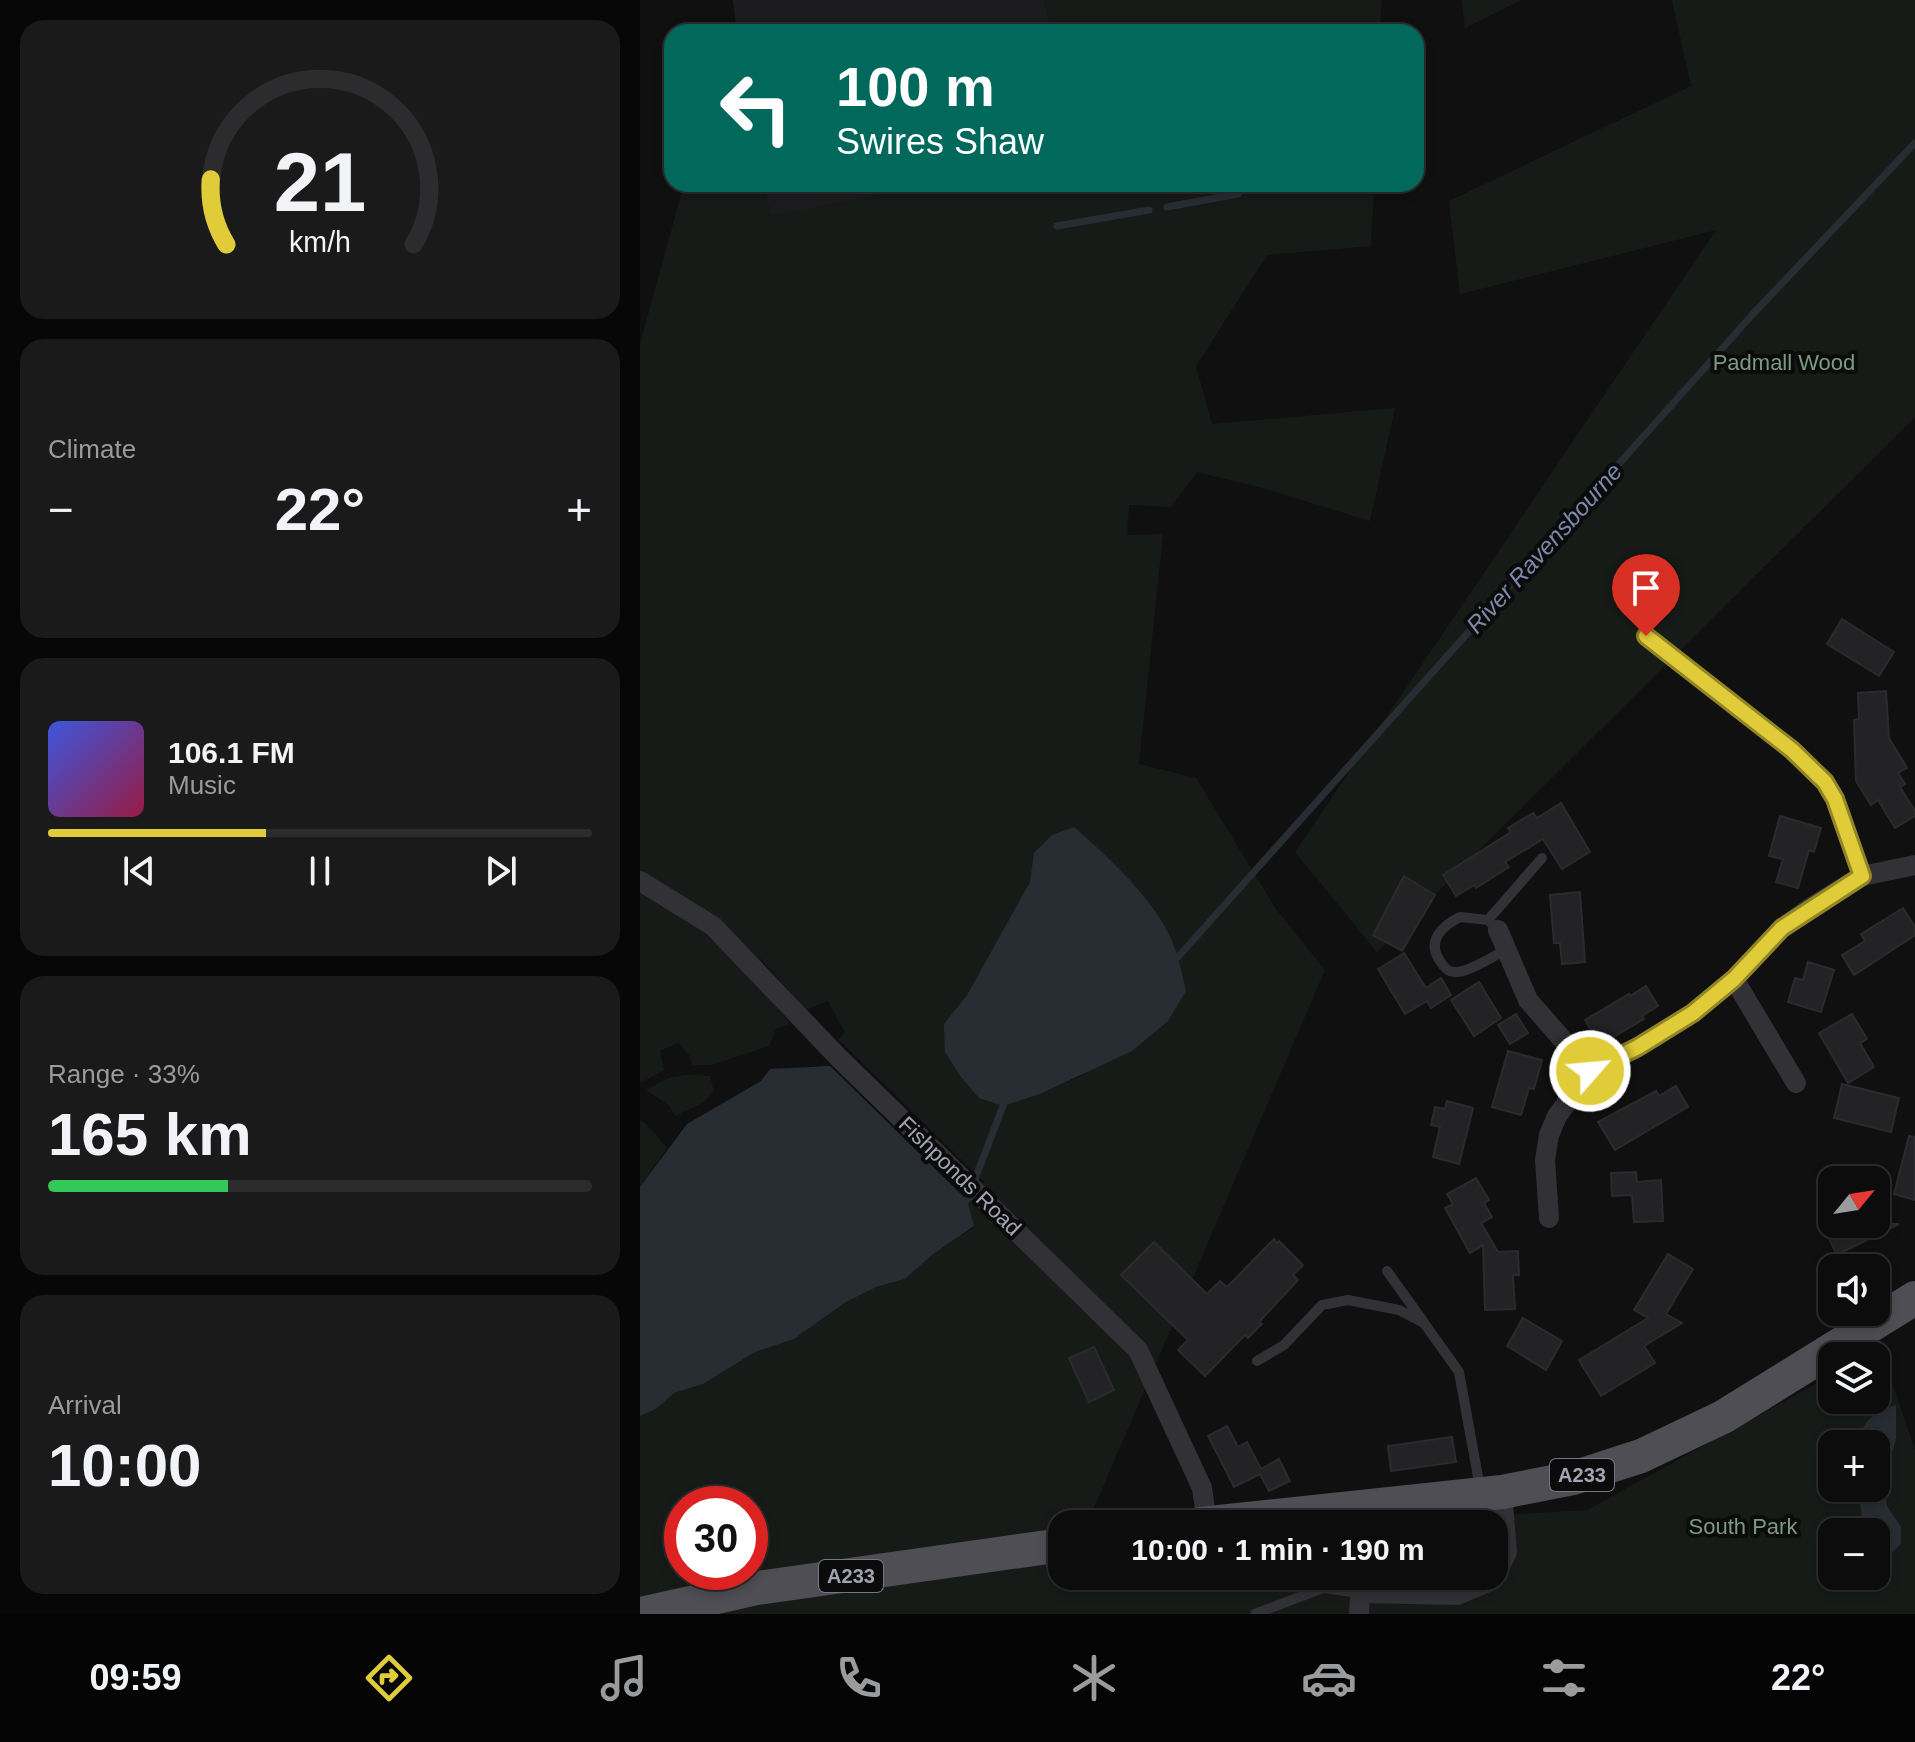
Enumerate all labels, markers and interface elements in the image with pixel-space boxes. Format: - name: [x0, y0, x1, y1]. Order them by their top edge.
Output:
- text: 100 m: [836, 55, 995, 118]
- icon: left: [704, 56, 808, 160]
- text: Swires Shaw: [836, 121, 1044, 162]
- text: 21: [274, 136, 366, 229]
- text: km/h: [289, 227, 351, 259]
- park label: Padmall Wood: [1713, 350, 1855, 375]
- text: Climate: [48, 434, 136, 464]
- water label: River Ravensbourne: [1461, 458, 1627, 638]
- text: 22°: [275, 476, 365, 543]
- text: −: [48, 485, 74, 534]
- text: +: [566, 485, 592, 534]
- pin: [1612, 554, 1680, 636]
- icon: arrive: [1624, 566, 1668, 610]
- text: 106.1 FM: [168, 736, 295, 769]
- text: Music: [168, 770, 236, 800]
- icon: previous: [117, 849, 161, 893]
- icon: pause: [298, 849, 342, 893]
- icon: next: [479, 849, 523, 893]
- position arrow: [1548, 1029, 1632, 1113]
- text: Range · 33%: [48, 1059, 200, 1089]
- text: 165 km: [48, 1101, 252, 1168]
- street label: Fishponds Road: [894, 1111, 1026, 1241]
- north arrow: [1818, 1166, 1890, 1238]
- map controls: [1818, 1166, 1890, 1590]
- button: sound: [1818, 1254, 1890, 1326]
- button: layers: [1818, 1342, 1890, 1414]
- text: Arrival: [48, 1390, 122, 1420]
- button: +: [1818, 1430, 1890, 1502]
- text: 10:00: [48, 1432, 201, 1499]
- road number: A233: [1550, 1459, 1614, 1491]
- speed limit sign: 30: [664, 1486, 768, 1590]
- park label: South Park: [1689, 1514, 1798, 1539]
- button: −: [1818, 1518, 1890, 1590]
- text: 10:00 · 1 min · 190 m: [1131, 1533, 1425, 1566]
- road number: A233: [819, 1560, 883, 1592]
- icon: directions: [361, 1650, 417, 1706]
- icon: music: [596, 1650, 652, 1706]
- icon: phone: [831, 1650, 887, 1706]
- icon: climate: [1066, 1650, 1122, 1706]
- icon: car: [1301, 1650, 1357, 1706]
- icon: filters: [1536, 1650, 1592, 1706]
- text: 09:59: [90, 1657, 182, 1698]
- text: 22°: [1771, 1657, 1825, 1698]

